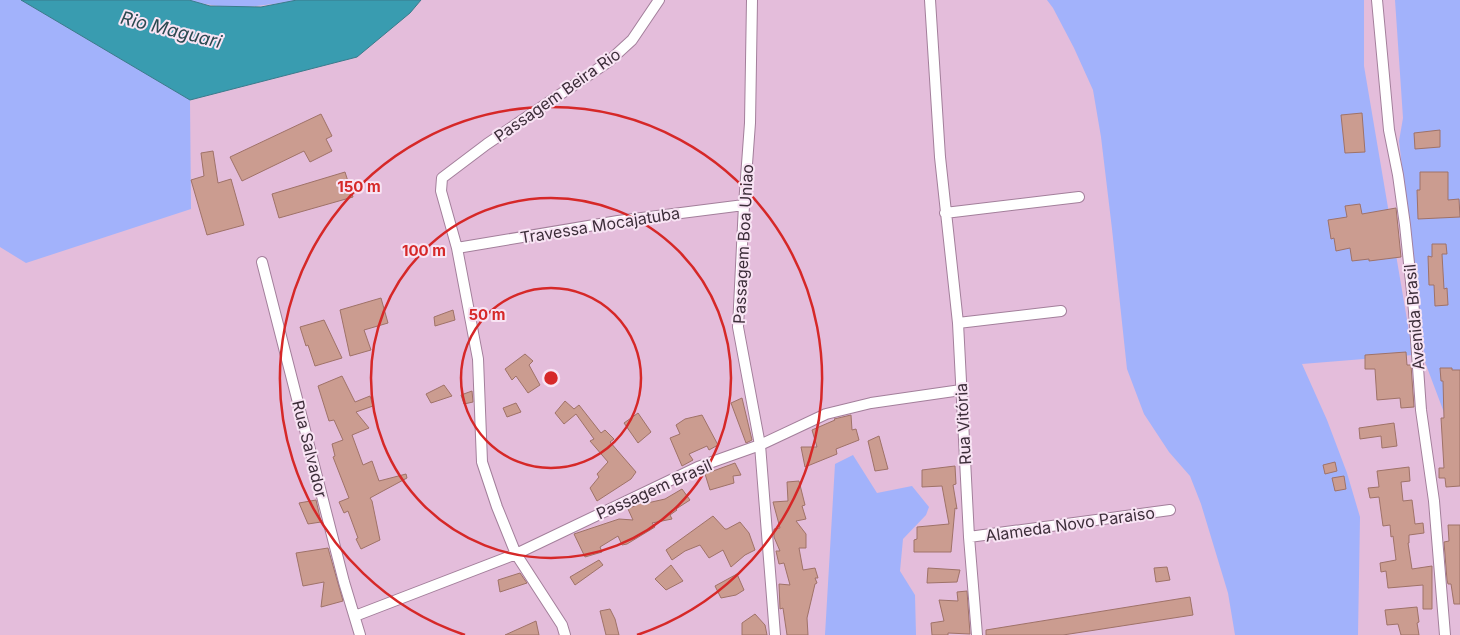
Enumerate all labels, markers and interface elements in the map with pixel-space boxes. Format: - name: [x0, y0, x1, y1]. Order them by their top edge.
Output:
- water label: Rio Maguari: [118, 7, 224, 52]
- street label: Passagem Beira Rio: [490, 44, 624, 146]
- street label: Passagem Boa Uniao: [729, 163, 757, 325]
- text: 150 m: [337, 177, 381, 196]
- street label: Travessa Mocajatuba: [519, 202, 681, 248]
- text: 100 m: [402, 241, 446, 260]
- street label: Avenida Brasil: [1399, 263, 1429, 371]
- text: 50 m: [469, 305, 505, 324]
- centre of rings: [542, 369, 560, 387]
- street label: Rua Vitória: [951, 383, 975, 465]
- street label: Rua Salvador: [288, 398, 332, 500]
- street label: Passagem Brasil: [593, 455, 715, 523]
- street label: Alameda Novo Paraiso: [984, 502, 1156, 546]

